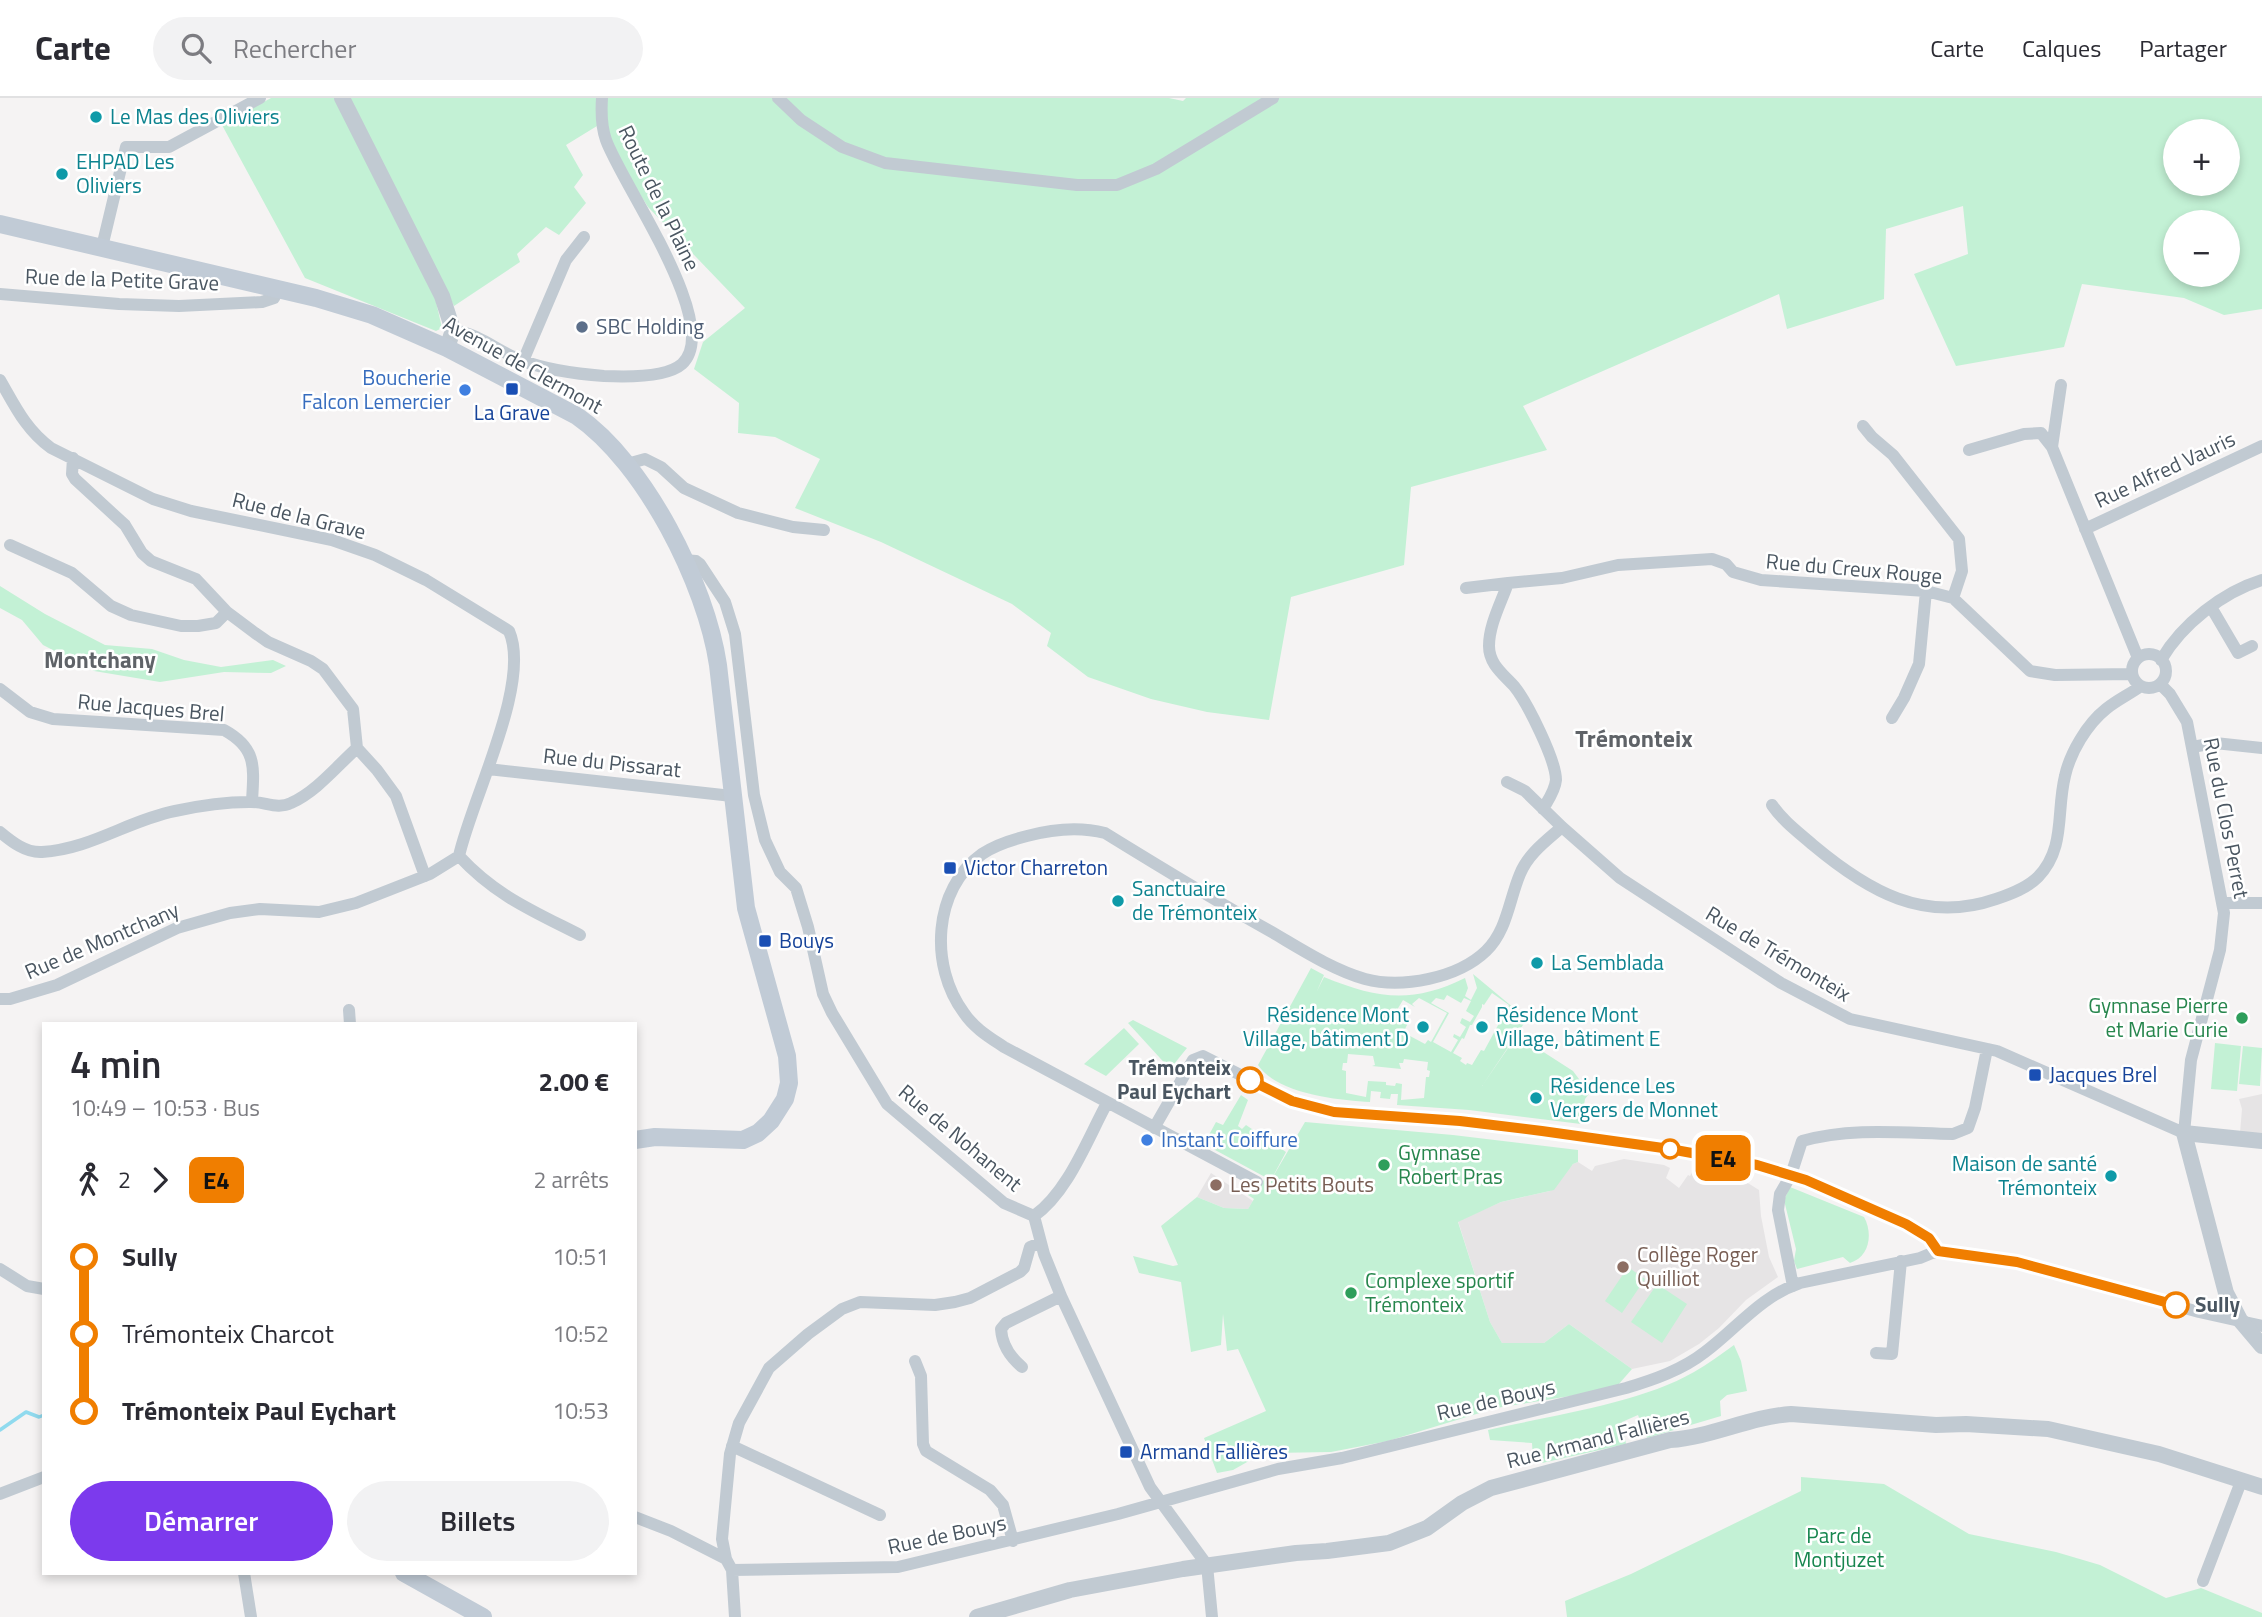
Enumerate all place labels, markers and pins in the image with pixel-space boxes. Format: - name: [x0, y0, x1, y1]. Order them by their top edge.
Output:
- place label: Le Mas des Oliviers: [110, 100, 279, 132]
- marker: Le Mas des Oliviers: [88, 109, 104, 125]
- place label: EHPAD Les Oliviers: [76, 145, 175, 201]
- marker: EHPAD Les Oliviers: [54, 166, 70, 182]
- place label: SBC Holding: [596, 310, 704, 342]
- marker: SBC Holding: [574, 319, 590, 335]
- place label: Boucherie Falcon Lemercier: [302, 361, 451, 417]
- marker: La Grave: [504, 381, 520, 397]
- marker: Boucherie Falcon Lemercier: [457, 382, 473, 398]
- place label: La Grave: [474, 396, 550, 428]
- place label: Victor Charreton: [964, 851, 1108, 883]
- marker: Victor Charreton: [942, 860, 958, 876]
- place label: Sanctuaire de Trémonteix: [1132, 872, 1258, 928]
- marker: Sanctuaire de Trémonteix: [1110, 893, 1126, 909]
- place label: Bouys: [779, 924, 834, 956]
- marker: Bouys: [757, 933, 773, 949]
- place label: La Semblada: [1551, 946, 1664, 978]
- marker: La Semblada: [1529, 955, 1545, 971]
- place label: Gymnase Pierre et Marie Curie: [2088, 989, 2228, 1045]
- place label: Résidence Mont Village, bâtiment D: [1243, 998, 1410, 1054]
- place label: Résidence Mont Village, bâtiment E: [1496, 998, 1660, 1054]
- marker: Gymnase Pierre et Marie Curie: [2234, 1010, 2250, 1026]
- marker: Résidence Mont Village, bâtiment D: [1415, 1019, 1431, 1035]
- marker: Résidence Mont Village, bâtiment E: [1474, 1019, 1490, 1035]
- place label: Trémonteix Paul Eychart: [1117, 1051, 1231, 1107]
- place label: Jacques Brel: [2049, 1058, 2157, 1090]
- marker: Trémonteix Paul Eychart: [1237, 1067, 1263, 1093]
- marker: Jacques Brel: [2027, 1067, 2043, 1083]
- place label: Résidence Les Vergers de Monnet: [1550, 1069, 1718, 1125]
- marker: Résidence Les Vergers de Monnet: [1528, 1090, 1544, 1106]
- place label: Instant Coiffure: [1161, 1123, 1298, 1155]
- marker: Instant Coiffure: [1139, 1132, 1155, 1148]
- place label: Gymnase Robert Pras: [1398, 1136, 1503, 1192]
- unlabelled marker: [1660, 1139, 1680, 1159]
- place label: Maison de santé Trémonteix: [1952, 1147, 2098, 1203]
- marker: Gymnase Robert Pras: [1376, 1157, 1392, 1173]
- place label: Les Petits Bouts: [1230, 1168, 1374, 1200]
- marker: Maison de santé Trémonteix: [2103, 1168, 2119, 1184]
- marker: Les Petits Bouts: [1208, 1177, 1224, 1193]
- place label: Collège Roger Quilliot: [1637, 1238, 1758, 1294]
- marker: Collège Roger Quilliot: [1615, 1259, 1631, 1275]
- place label: Complexe sportif Trémonteix: [1365, 1264, 1514, 1320]
- marker: Complexe sportif Trémonteix: [1343, 1285, 1359, 1301]
- place label: Sully: [2195, 1288, 2240, 1320]
- marker: Sully: [2163, 1292, 2189, 1318]
- place label: Armand Fallières: [1140, 1435, 1288, 1467]
- marker: Armand Fallières: [1118, 1444, 1134, 1460]

